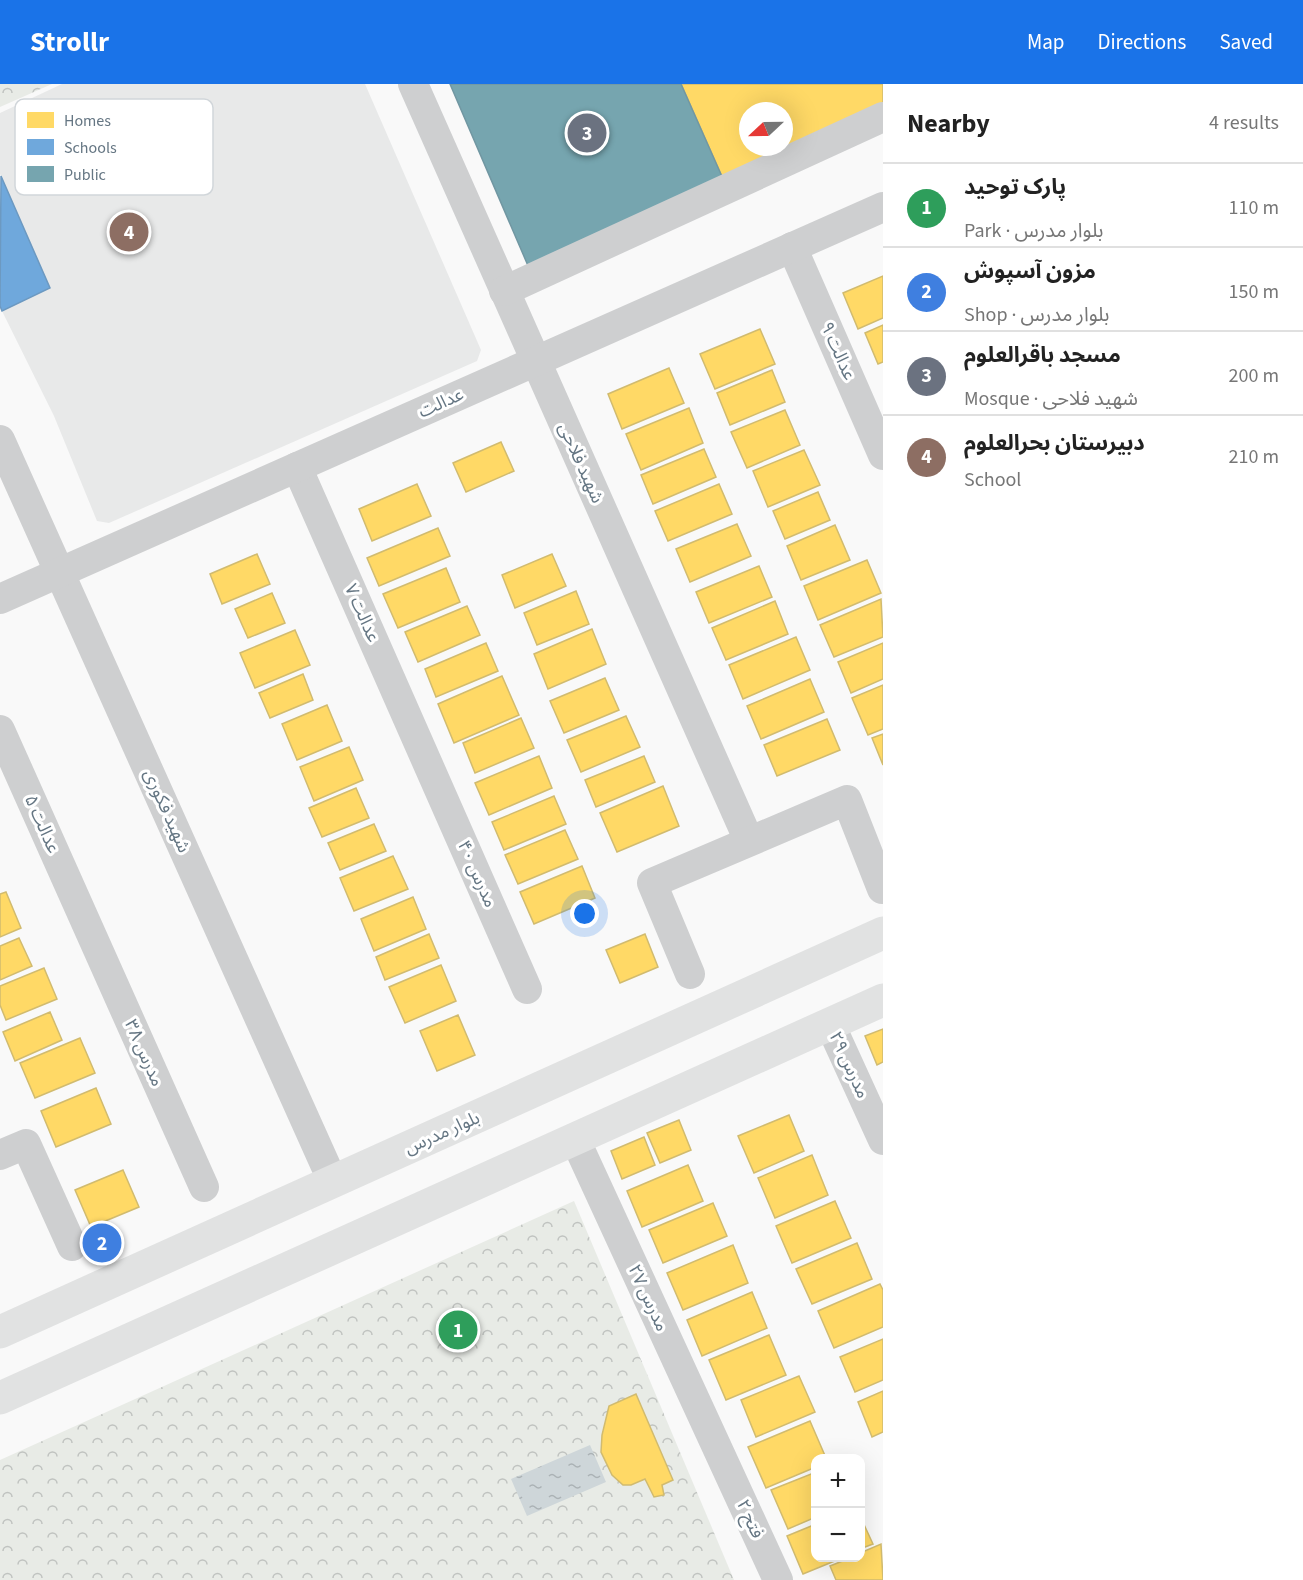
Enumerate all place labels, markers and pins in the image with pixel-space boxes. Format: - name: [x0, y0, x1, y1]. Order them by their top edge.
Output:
- pin: 3: [568, 110, 606, 156]
- pin: 4: [110, 210, 148, 254]
- pin: 2: [82, 1220, 122, 1266]
- pin: 1: [438, 1308, 478, 1352]

